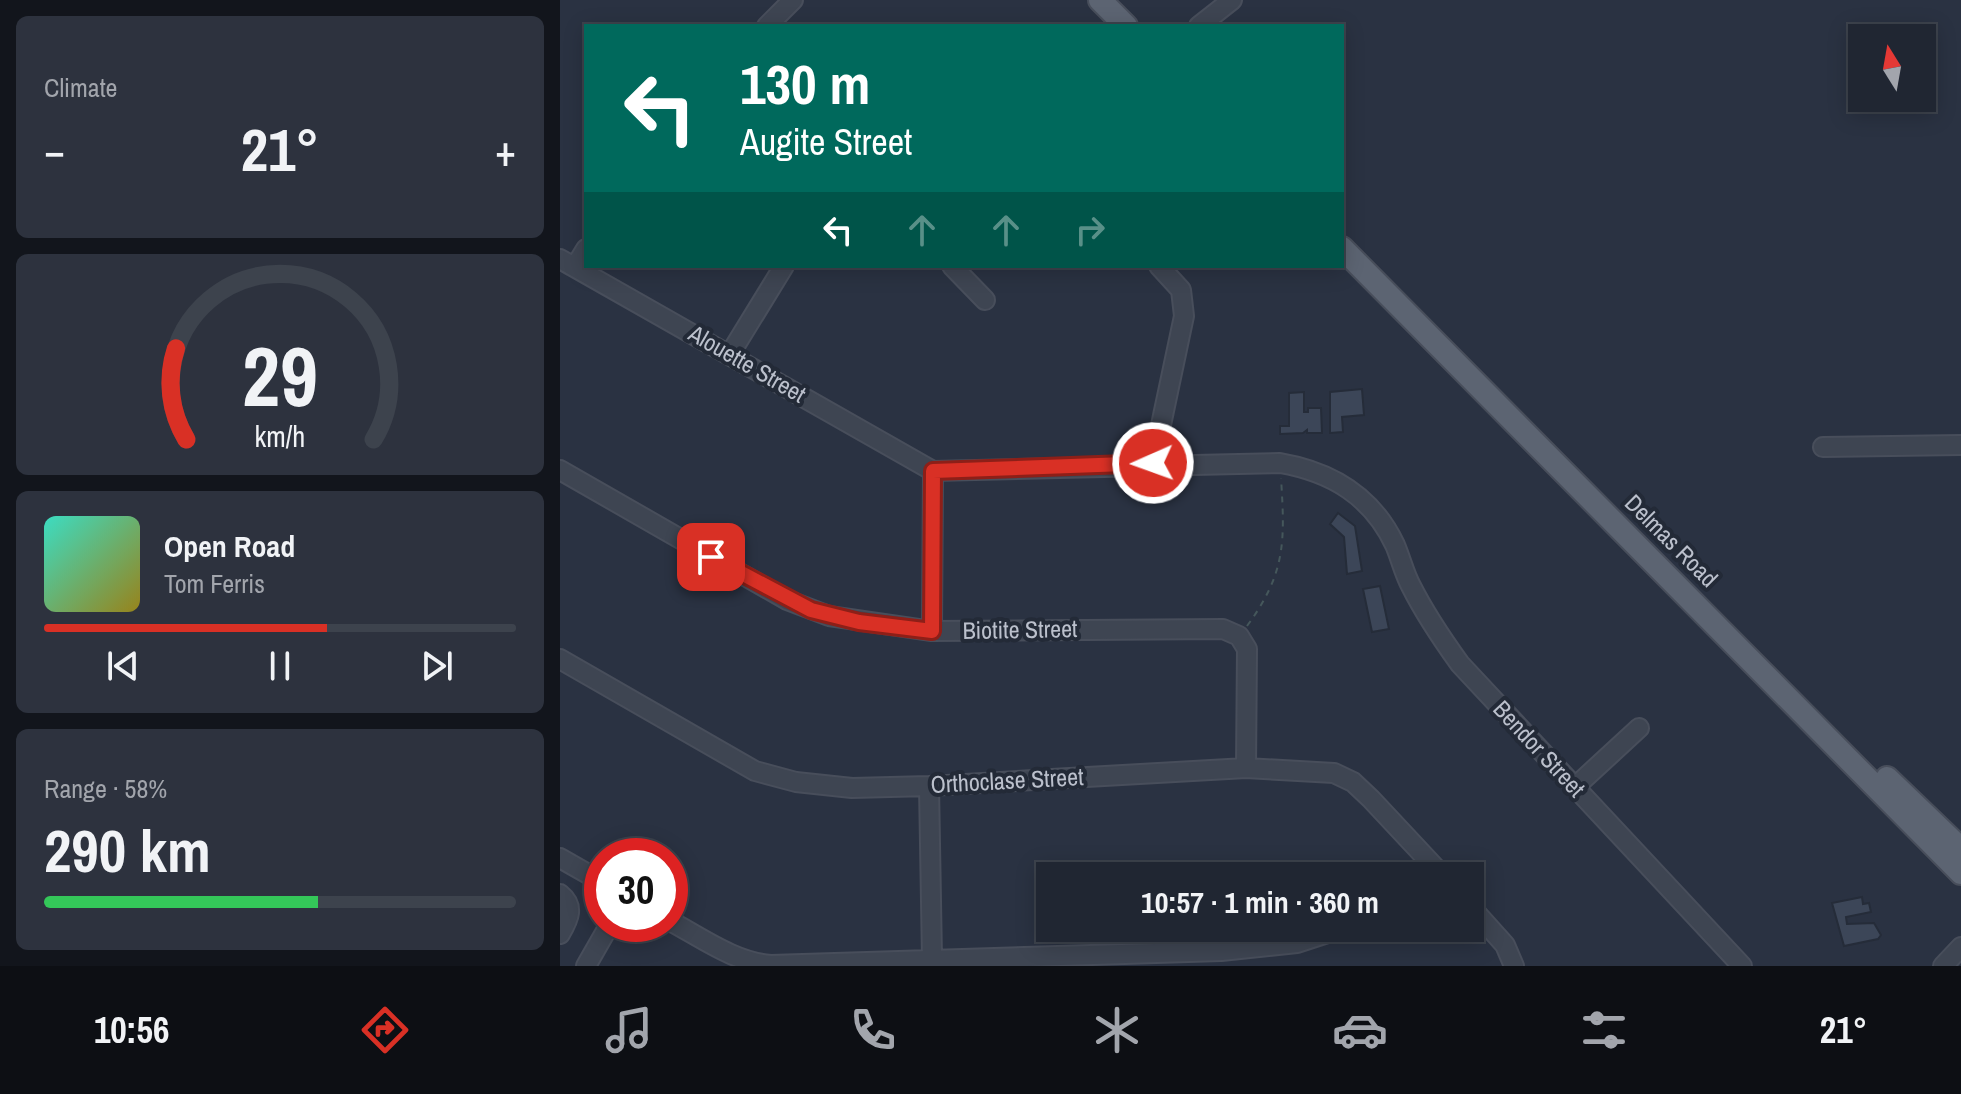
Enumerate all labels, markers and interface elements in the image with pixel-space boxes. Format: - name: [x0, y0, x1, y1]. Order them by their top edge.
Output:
- north arrow: [1848, 24, 1936, 112]
- map controls: [1848, 24, 1936, 112]
- text: 130 m: [740, 46, 870, 121]
- icon: left: [608, 56, 712, 160]
- text: Climate: [44, 70, 117, 105]
- text: 21°: [241, 109, 319, 190]
- text: Augite Street: [740, 118, 912, 166]
- text: −: [44, 120, 65, 180]
- text: +: [495, 120, 516, 180]
- icon: left: [816, 208, 860, 252]
- icon: ahead: [900, 208, 944, 252]
- icon: ahead: [984, 208, 1028, 252]
- icon: right: [1068, 208, 1112, 252]
- street label: Alouette Street: [682, 316, 812, 410]
- text: 29: [242, 320, 318, 432]
- text: km/h: [255, 417, 305, 456]
- position arrow: [1111, 421, 1195, 505]
- street label: Delmas Road: [1618, 487, 1725, 594]
- pin: [677, 523, 745, 591]
- text: Open Road: [164, 526, 295, 566]
- icon: arrive: [689, 535, 733, 579]
- text: Tom Ferris: [164, 566, 265, 601]
- street label: Biotite Street: [962, 612, 1078, 646]
- icon: previous: [101, 644, 145, 688]
- icon: pause: [258, 644, 302, 688]
- icon: next: [415, 644, 459, 688]
- street label: Bendor Street: [1487, 693, 1593, 804]
- street label: Orthoclase Street: [930, 760, 1085, 800]
- text: Range · 58%: [44, 771, 167, 806]
- text: 290 km: [44, 810, 211, 891]
- speed limit sign: 30: [584, 838, 688, 942]
- text: 10:57 · 1 min · 360 m: [1141, 882, 1379, 922]
- icon: directions: [357, 1002, 413, 1058]
- icon: music: [601, 1002, 657, 1058]
- icon: phone: [845, 1002, 901, 1058]
- icon: climate: [1089, 1002, 1145, 1058]
- icon: car: [1332, 1002, 1388, 1058]
- icon: filters: [1576, 1002, 1632, 1058]
- text: 10:56: [94, 1006, 169, 1054]
- text: 21°: [1820, 1006, 1867, 1054]

